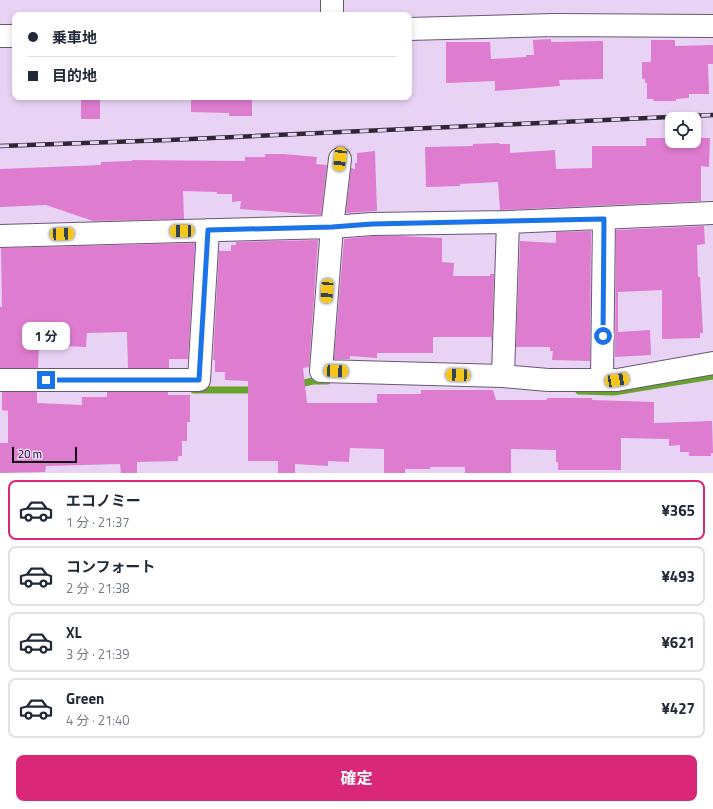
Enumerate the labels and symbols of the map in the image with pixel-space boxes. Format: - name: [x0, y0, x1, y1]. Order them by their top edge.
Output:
- car: [333, 146, 347, 172]
- car: [170, 225, 194, 237]
- car: [50, 228, 74, 240]
- car: [320, 279, 334, 303]
- callout: 1 分: [22, 322, 70, 350]
- route start: [594, 327, 612, 345]
- car: [324, 365, 348, 377]
- car: [446, 369, 470, 381]
- route end: [37, 371, 55, 389]
- car: [604, 372, 630, 388]
- scale bar: [12, 445, 77, 464]

